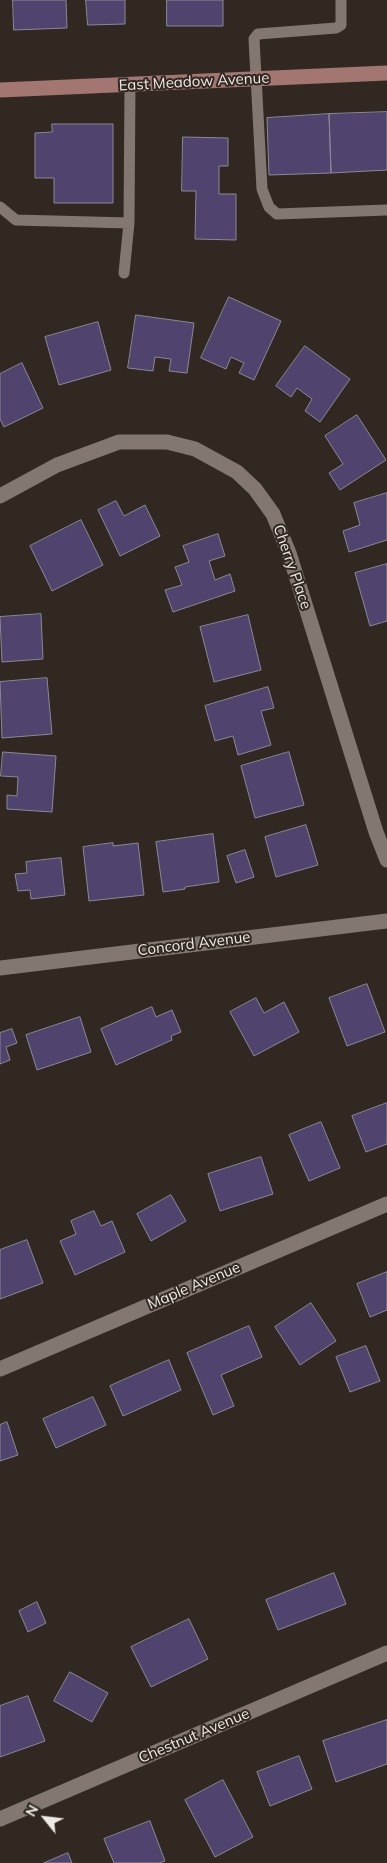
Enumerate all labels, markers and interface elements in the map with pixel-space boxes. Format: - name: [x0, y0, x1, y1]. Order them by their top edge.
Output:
- street label: East Meadow Avenue: [118, 69, 270, 95]
- street label: Cherry Place: [269, 522, 315, 612]
- street label: Concord Avenue: [137, 928, 251, 960]
- street label: Maple Avenue: [145, 1258, 243, 1314]
- street label: Chestnut Avenue: [136, 1705, 252, 1767]
- north arrow: [20, 1793, 70, 1843]
- text: N: [21, 1802, 42, 1820]

